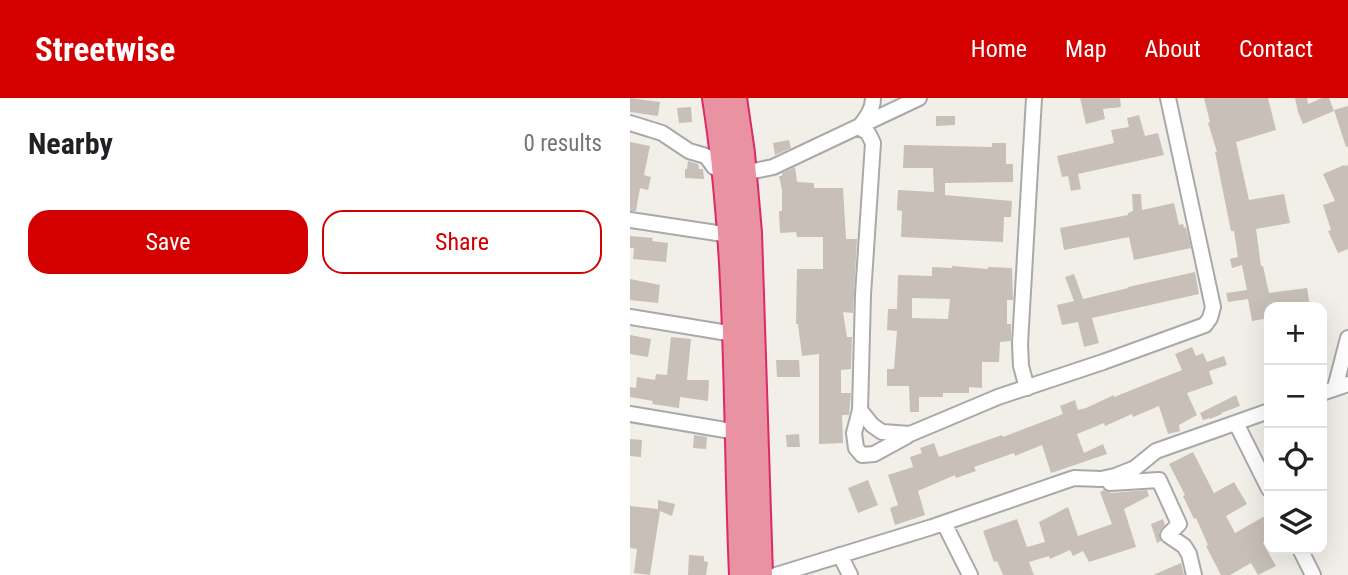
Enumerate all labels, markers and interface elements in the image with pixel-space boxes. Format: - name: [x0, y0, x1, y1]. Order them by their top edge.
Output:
- text: Streetwise: [35, 30, 175, 69]
- text: Home: [971, 35, 1027, 63]
- text: Map: [1065, 35, 1107, 63]
- text: About: [1145, 35, 1201, 63]
- text: Contact: [1239, 35, 1313, 63]
- text: Nearby: [28, 126, 113, 161]
- text: 0 results: [524, 130, 602, 157]
- button: Save: [28, 210, 308, 274]
- button: Share: [322, 210, 602, 274]
- map controls: [1264, 302, 1327, 554]
- button: +: [1264, 302, 1327, 365]
- button: −: [1264, 365, 1327, 428]
- button: locate: [1264, 428, 1327, 491]
- button: layers: [1264, 491, 1327, 554]

